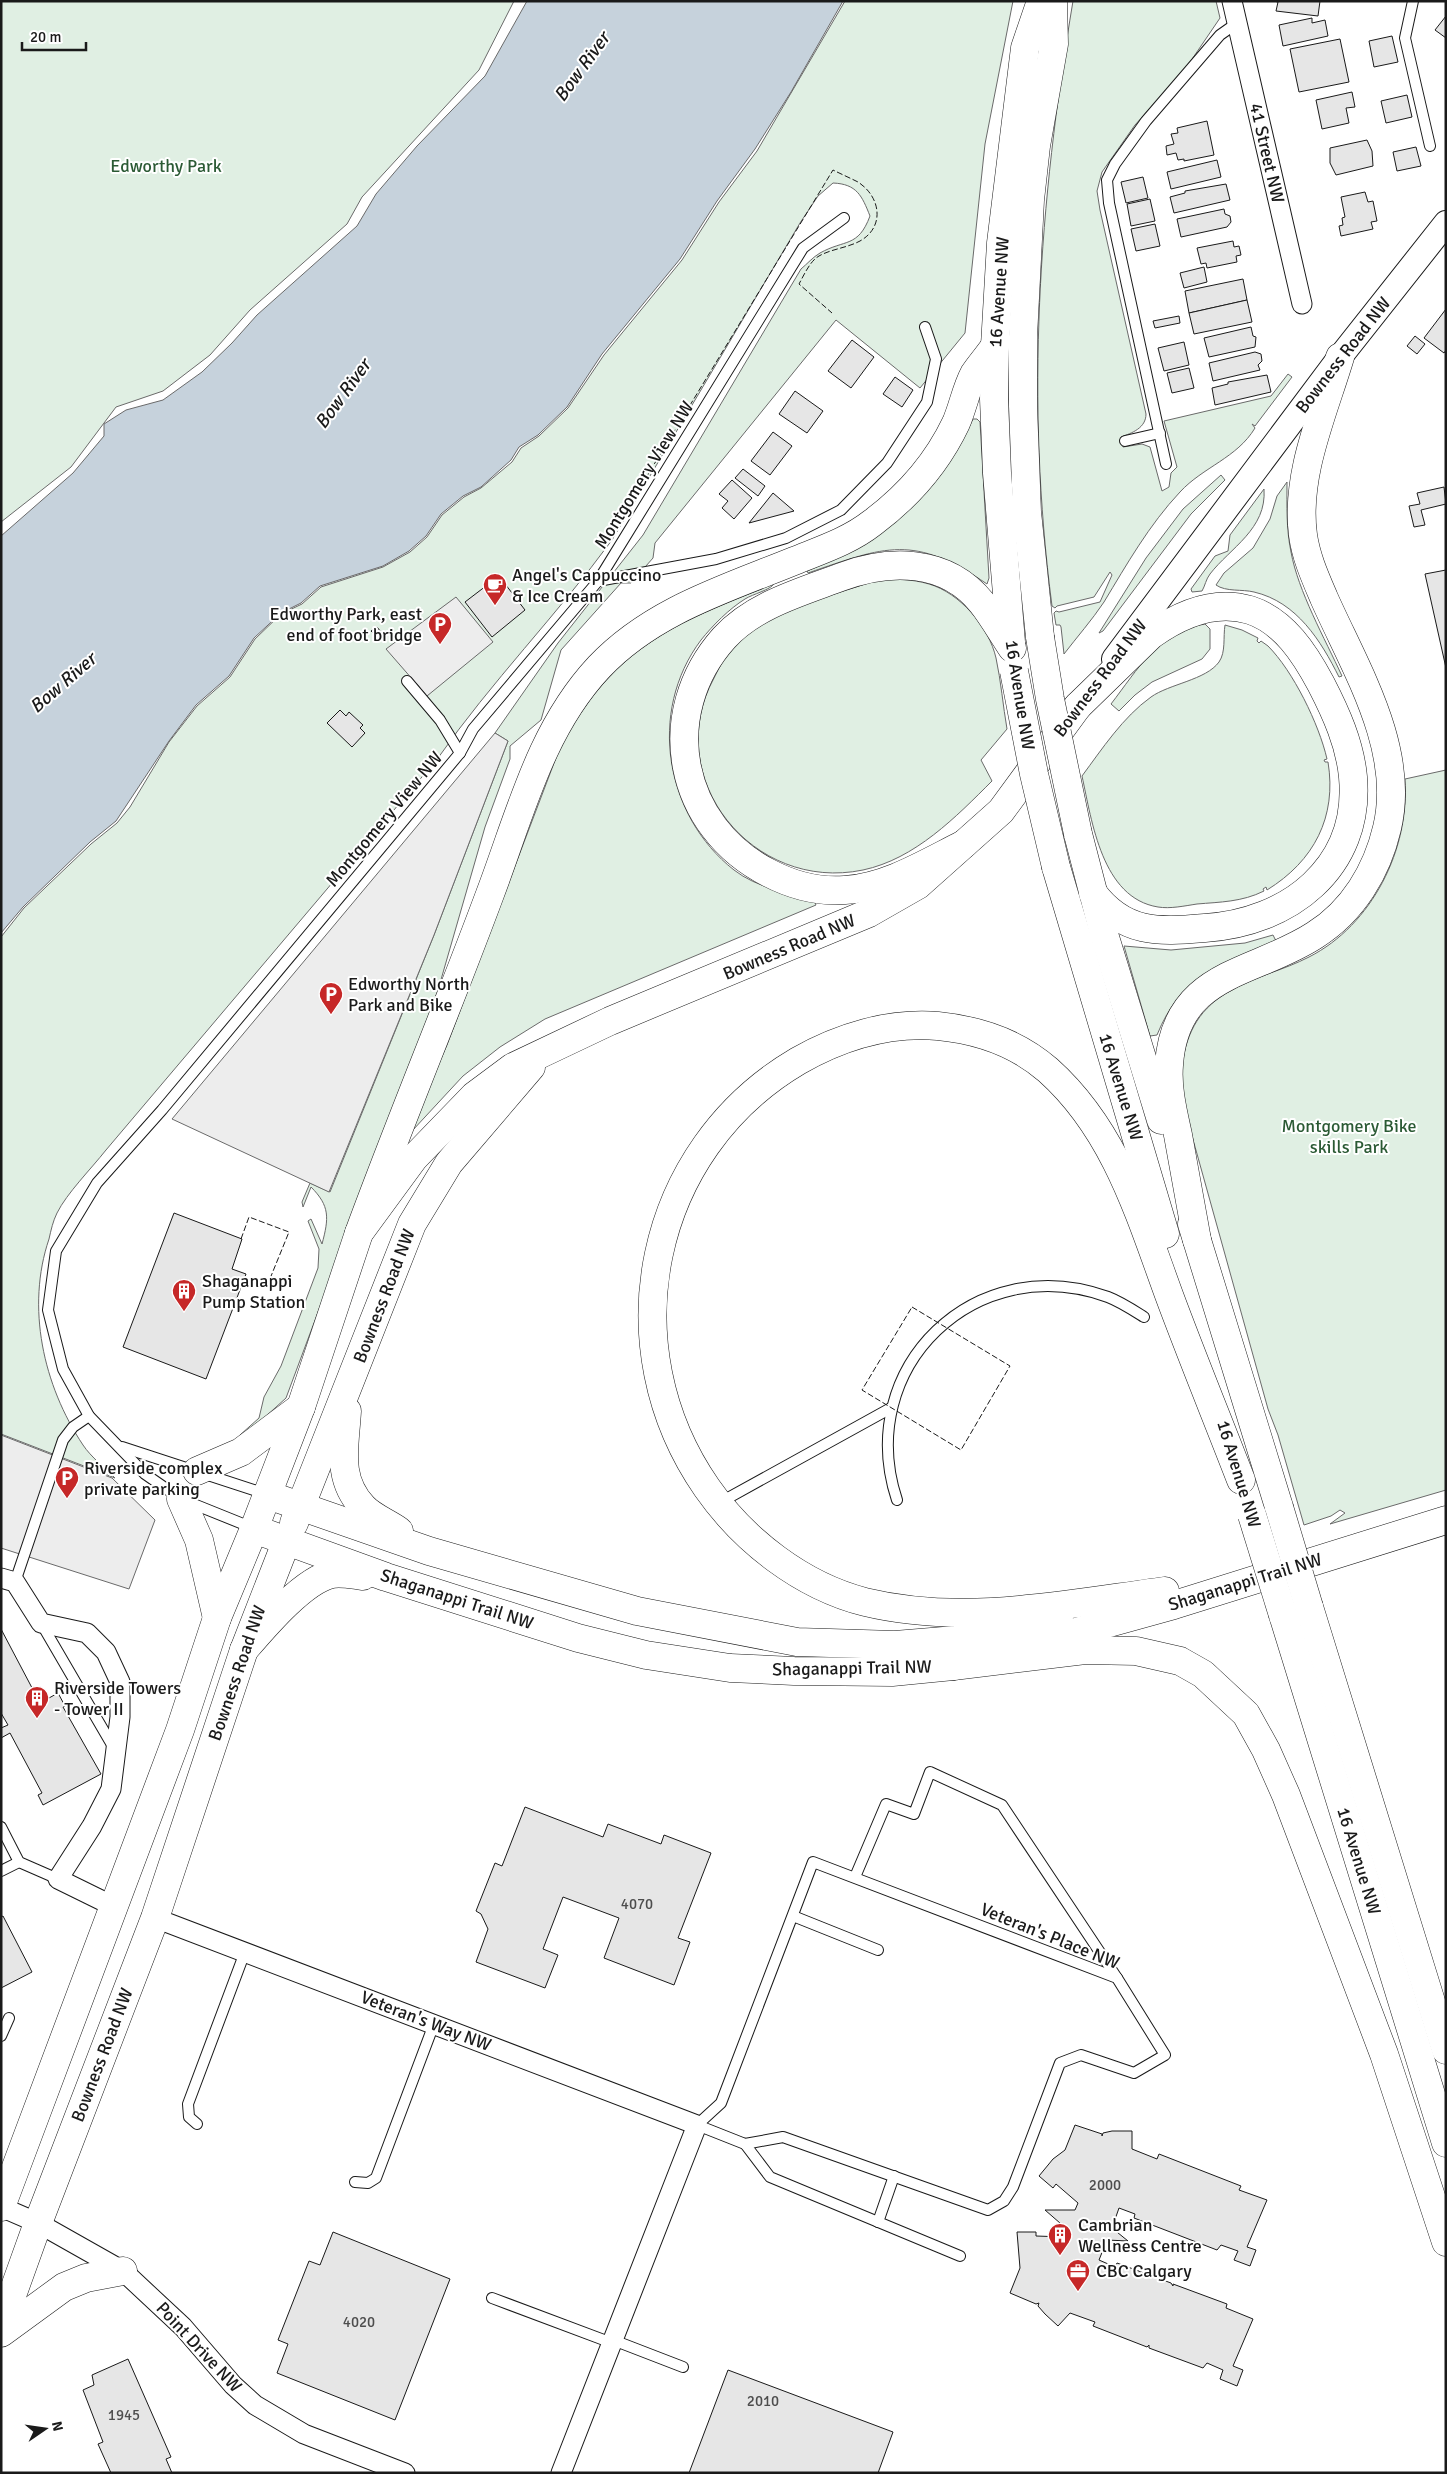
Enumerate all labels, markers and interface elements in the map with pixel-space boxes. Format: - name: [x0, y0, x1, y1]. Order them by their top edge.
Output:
- scale bar: [22, 20, 86, 52]
- water label: Bow River: [549, 25, 617, 107]
- text: 20 m: [30, 28, 61, 46]
- street label: 41 Street NW: [1245, 101, 1289, 205]
- park label: Edworthy Park: [110, 155, 222, 177]
- street label: 16 Avenue NW: [984, 236, 1014, 348]
- street label: Bowness Road NW: [1291, 292, 1395, 418]
- water label: Bow River: [310, 352, 378, 434]
- street label: Montgomery View NW: [590, 397, 698, 553]
- place label: Angel's Cappuccino & Ice Cream: [512, 564, 661, 607]
- cafe icon: Angel's Cappuccino & Ice Cream: [482, 572, 508, 606]
- place label: Edworthy Park, east end of foot bridge: [269, 603, 422, 646]
- parking icon: Edworthy Park, east end of foot bridge: [427, 611, 453, 645]
- street label: Bowness Road NW: [1049, 615, 1151, 741]
- street label: 16 Avenue NW: [1000, 638, 1040, 752]
- water label: Bow River: [25, 646, 103, 718]
- street label: Montgomery View NW: [321, 747, 447, 891]
- street label: Bowness Road NW: [720, 909, 858, 985]
- place label: Edworthy North Park and Bike: [348, 973, 470, 1016]
- parking icon: Edworthy North Park and Bike: [318, 981, 344, 1015]
- street label: 16 Avenue NW: [1094, 1031, 1148, 1143]
- park label: Montgomery Bike skills Park: [1281, 1115, 1417, 1158]
- street label: Bowness Road NW: [348, 1226, 420, 1366]
- place label: Shaganappi Pump Station: [202, 1270, 305, 1313]
- building icon: Shaganappi Pump Station: [171, 1278, 197, 1312]
- street label: 16 Avenue NW: [1212, 1418, 1266, 1530]
- place label: Riverside complex private parking: [84, 1457, 223, 1500]
- parking icon: Riverside complex private parking: [54, 1465, 80, 1499]
- street label: Shaganappi Trail NW: [1165, 1548, 1325, 1616]
- street label: Shaganappi Trail NW: [378, 1564, 536, 1634]
- street label: Bowness Road NW: [204, 1602, 270, 1744]
- street label: Shaganappi Trail NW: [772, 1656, 932, 1680]
- place label: Riverside Towers - Tower II: [54, 1677, 181, 1720]
- building icon: Riverside Towers - Tower II: [24, 1685, 50, 1719]
- street label: 16 Avenue NW: [1332, 1805, 1386, 1917]
- house number: 4070: [621, 1895, 653, 1913]
- street label: Veteran's Place NW: [977, 1898, 1123, 1974]
- street label: Bowness Road NW: [66, 1985, 138, 2125]
- street label: Veteran's Way NW: [358, 1986, 494, 2056]
- house number: 2000: [1089, 2176, 1121, 2194]
- place label: Cambrian Wellness Centre: [1078, 2214, 1202, 2257]
- building icon: Cambrian Wellness Centre: [1047, 2222, 1073, 2256]
- office icon: CBC Calgary: [1065, 2258, 1091, 2292]
- place label: CBC Calgary: [1096, 2260, 1192, 2282]
- street label: Point Drive NW: [151, 2297, 247, 2397]
- house number: 4020: [343, 2313, 375, 2331]
- house number: 2010: [747, 2392, 779, 2410]
- north arrow: [20, 2404, 70, 2454]
- house number: 1945: [108, 2406, 140, 2424]
- text: N: [48, 2420, 67, 2433]

